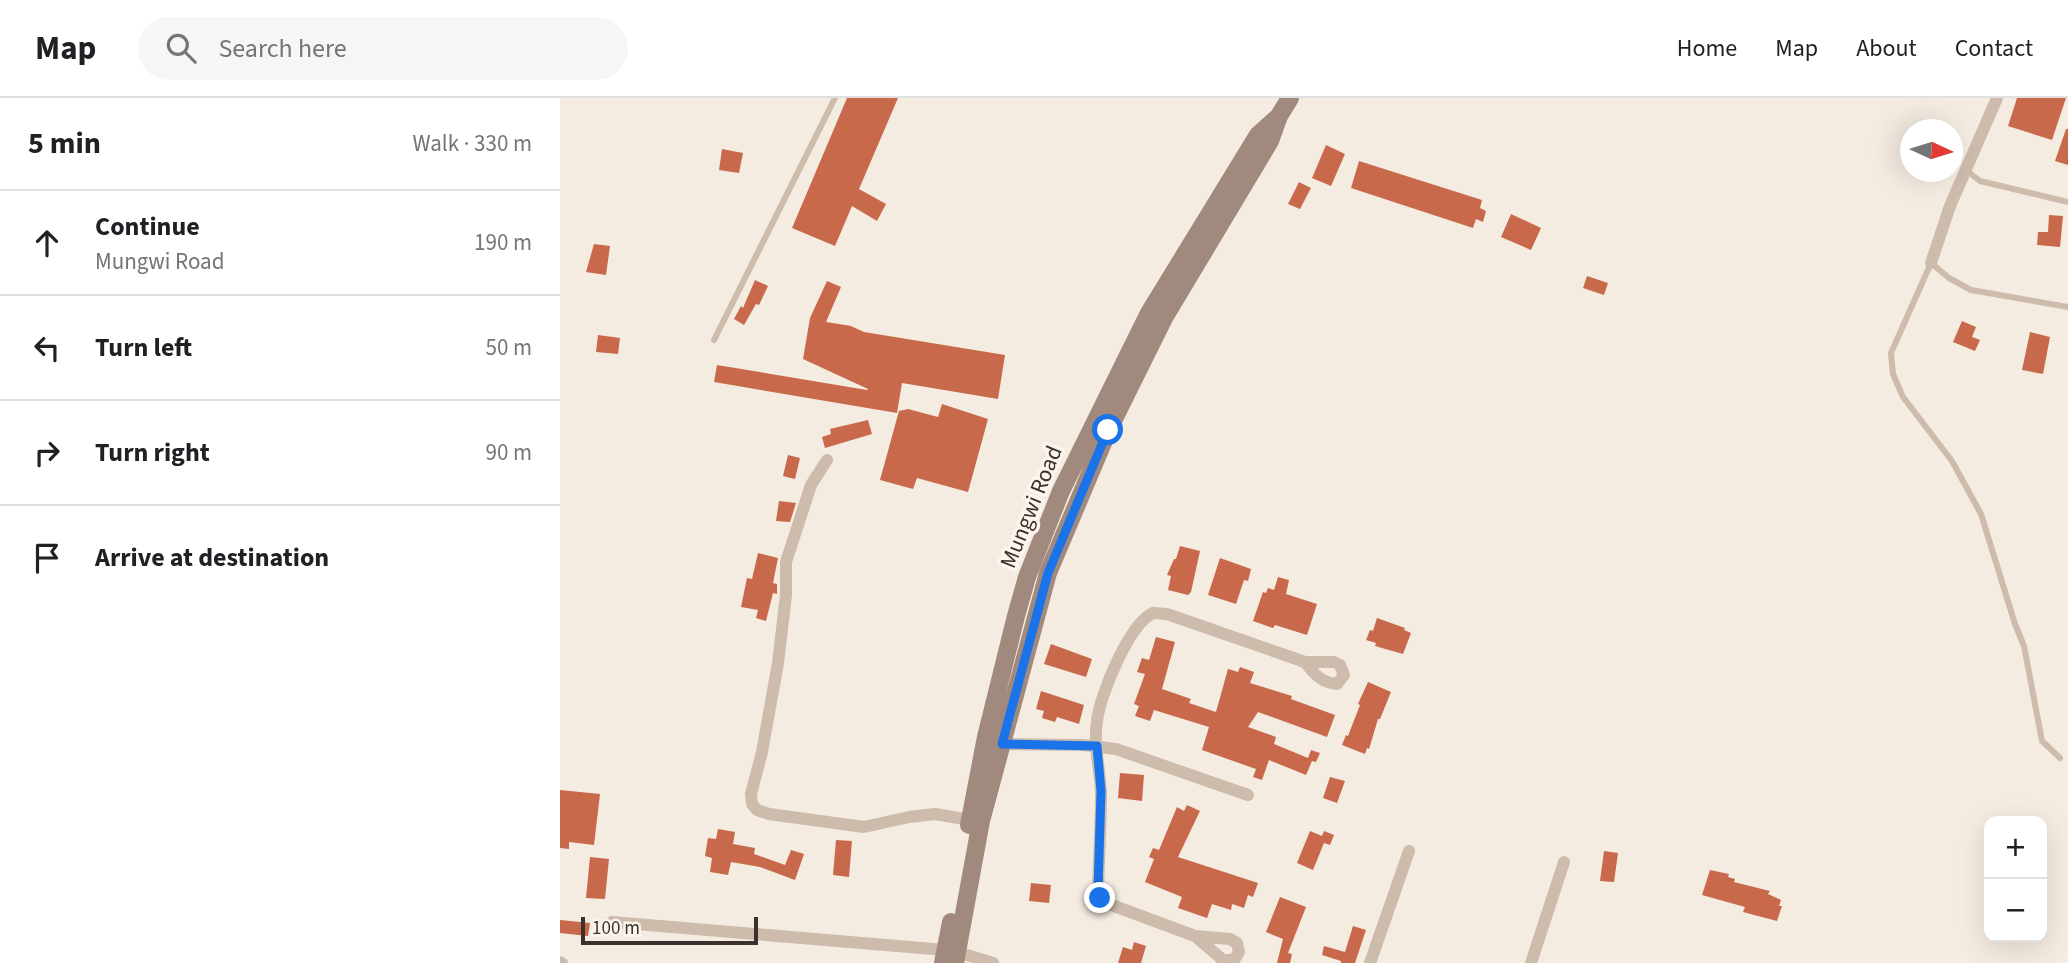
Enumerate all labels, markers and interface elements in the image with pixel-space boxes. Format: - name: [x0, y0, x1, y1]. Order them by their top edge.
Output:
- search box: [138, 17, 628, 80]
- text: Map: [35, 25, 96, 72]
- icon: search: [162, 29, 200, 67]
- text: Search here: [218, 30, 347, 67]
- text: Home: [1677, 31, 1737, 66]
- text: Map: [1775, 31, 1818, 66]
- text: About: [1856, 31, 1917, 66]
- text: Contact: [1955, 31, 2033, 66]
- north arrow: [1900, 119, 1963, 182]
- text: 5 min: [28, 122, 101, 165]
- text: Walk · 330 m: [413, 127, 532, 160]
- text: Continue: [95, 208, 200, 245]
- icon: ahead: [28, 224, 66, 262]
- text: 190 m: [474, 226, 532, 259]
- text: Mungwi Road: [95, 245, 224, 278]
- icon: left: [28, 329, 66, 367]
- text: Turn left: [95, 329, 192, 366]
- text: 50 m: [485, 331, 532, 364]
- route start: [1092, 414, 1123, 445]
- icon: right: [28, 434, 66, 472]
- text: Turn right: [95, 434, 210, 471]
- text: 90 m: [485, 436, 532, 469]
- street label: Mungwi Road: [991, 441, 1071, 573]
- icon: arrive: [28, 539, 66, 577]
- text: Arrive at destination: [95, 539, 329, 576]
- map controls: [1984, 816, 2047, 942]
- button: +: [1984, 816, 2047, 879]
- button: −: [1984, 879, 2047, 942]
- route end: [1084, 882, 1115, 913]
- scale bar: [581, 914, 758, 946]
- text: 100 m: [592, 915, 640, 942]

